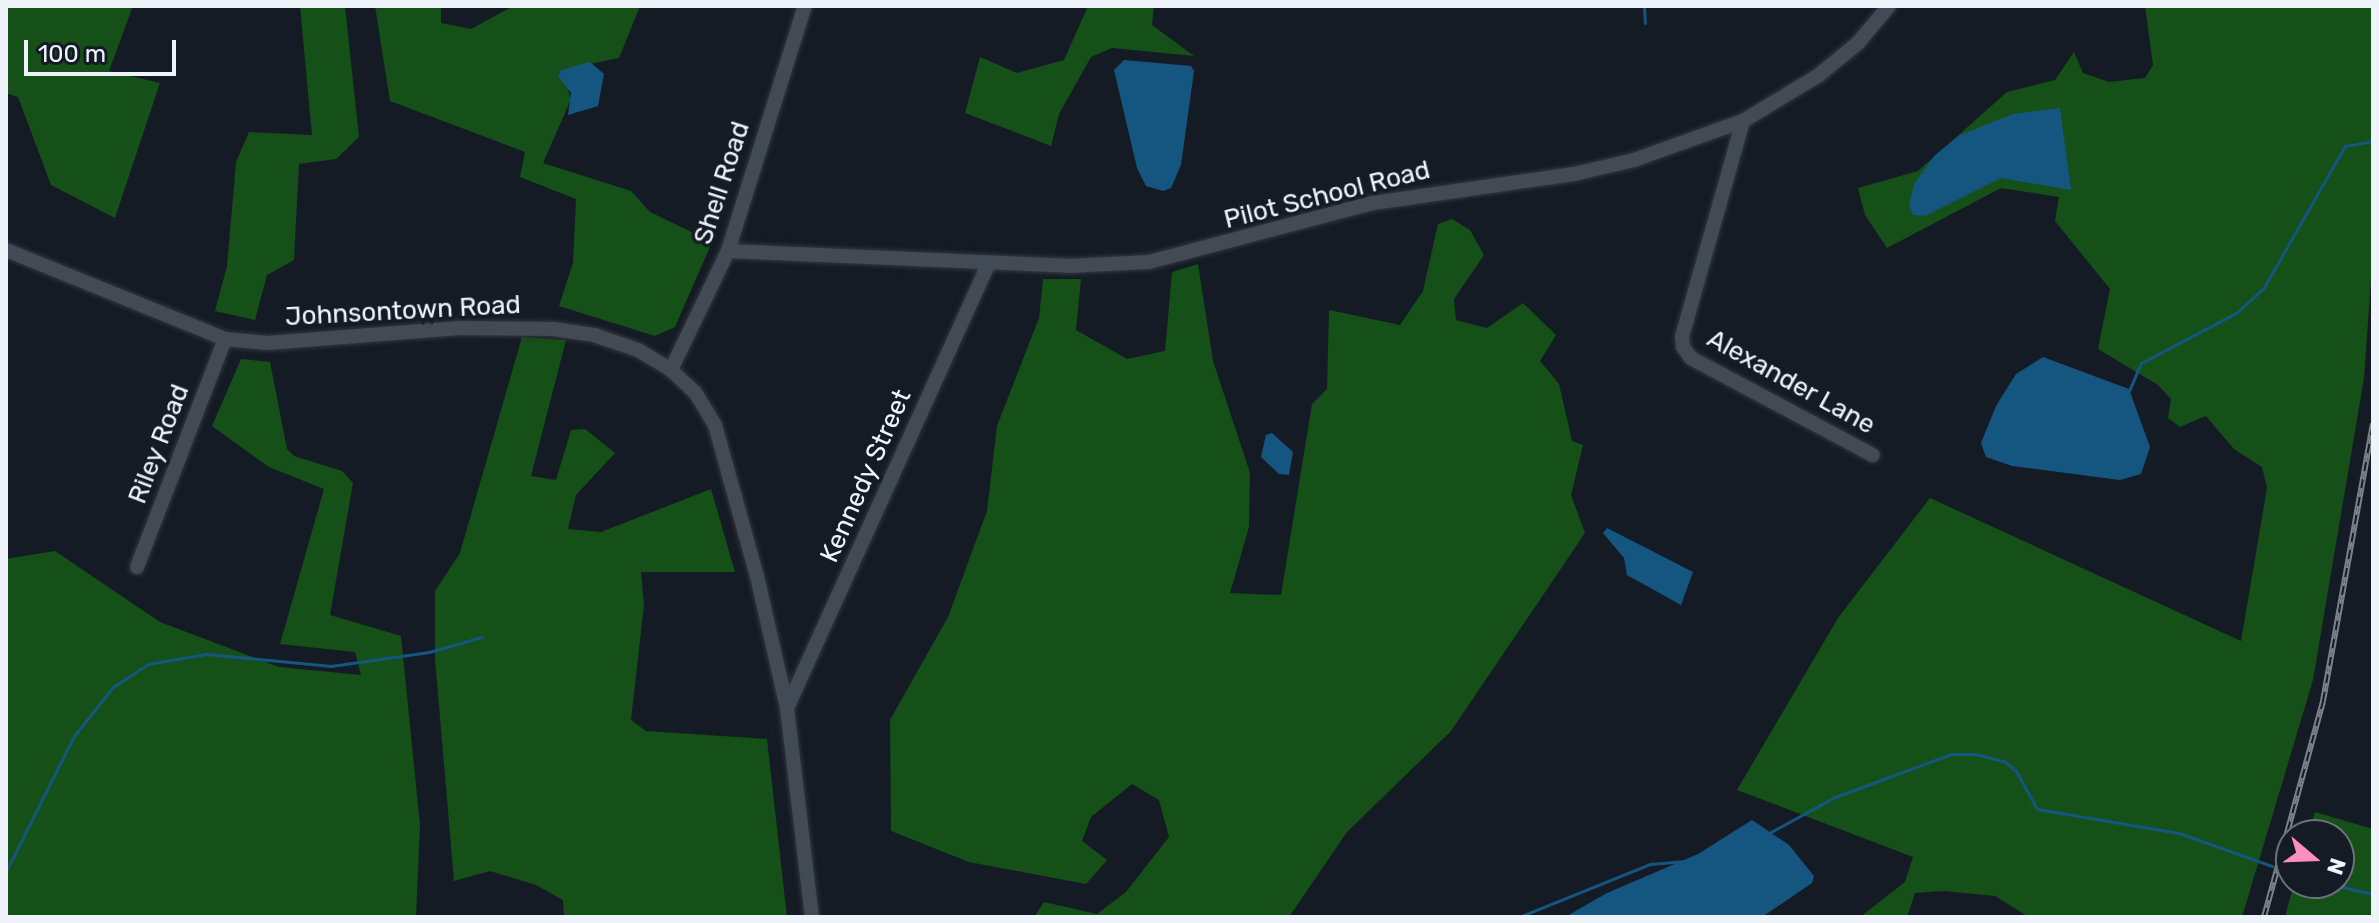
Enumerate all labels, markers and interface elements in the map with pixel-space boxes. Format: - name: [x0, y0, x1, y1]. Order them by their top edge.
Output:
- scale bar: [28, 24, 180, 74]
- text: 100 m: [38, 40, 106, 68]
- street label: Shell Road: [688, 118, 756, 248]
- street label: Pilot School Road: [1221, 154, 1433, 236]
- street label: Johnsontown Road: [284, 289, 522, 333]
- street label: Alexander Lane: [1701, 323, 1881, 441]
- street label: Riley Road: [122, 380, 196, 508]
- street label: Kennedy Street: [814, 384, 918, 568]
- north arrow: [2275, 819, 2355, 899]
- text: N: [2321, 854, 2352, 878]

